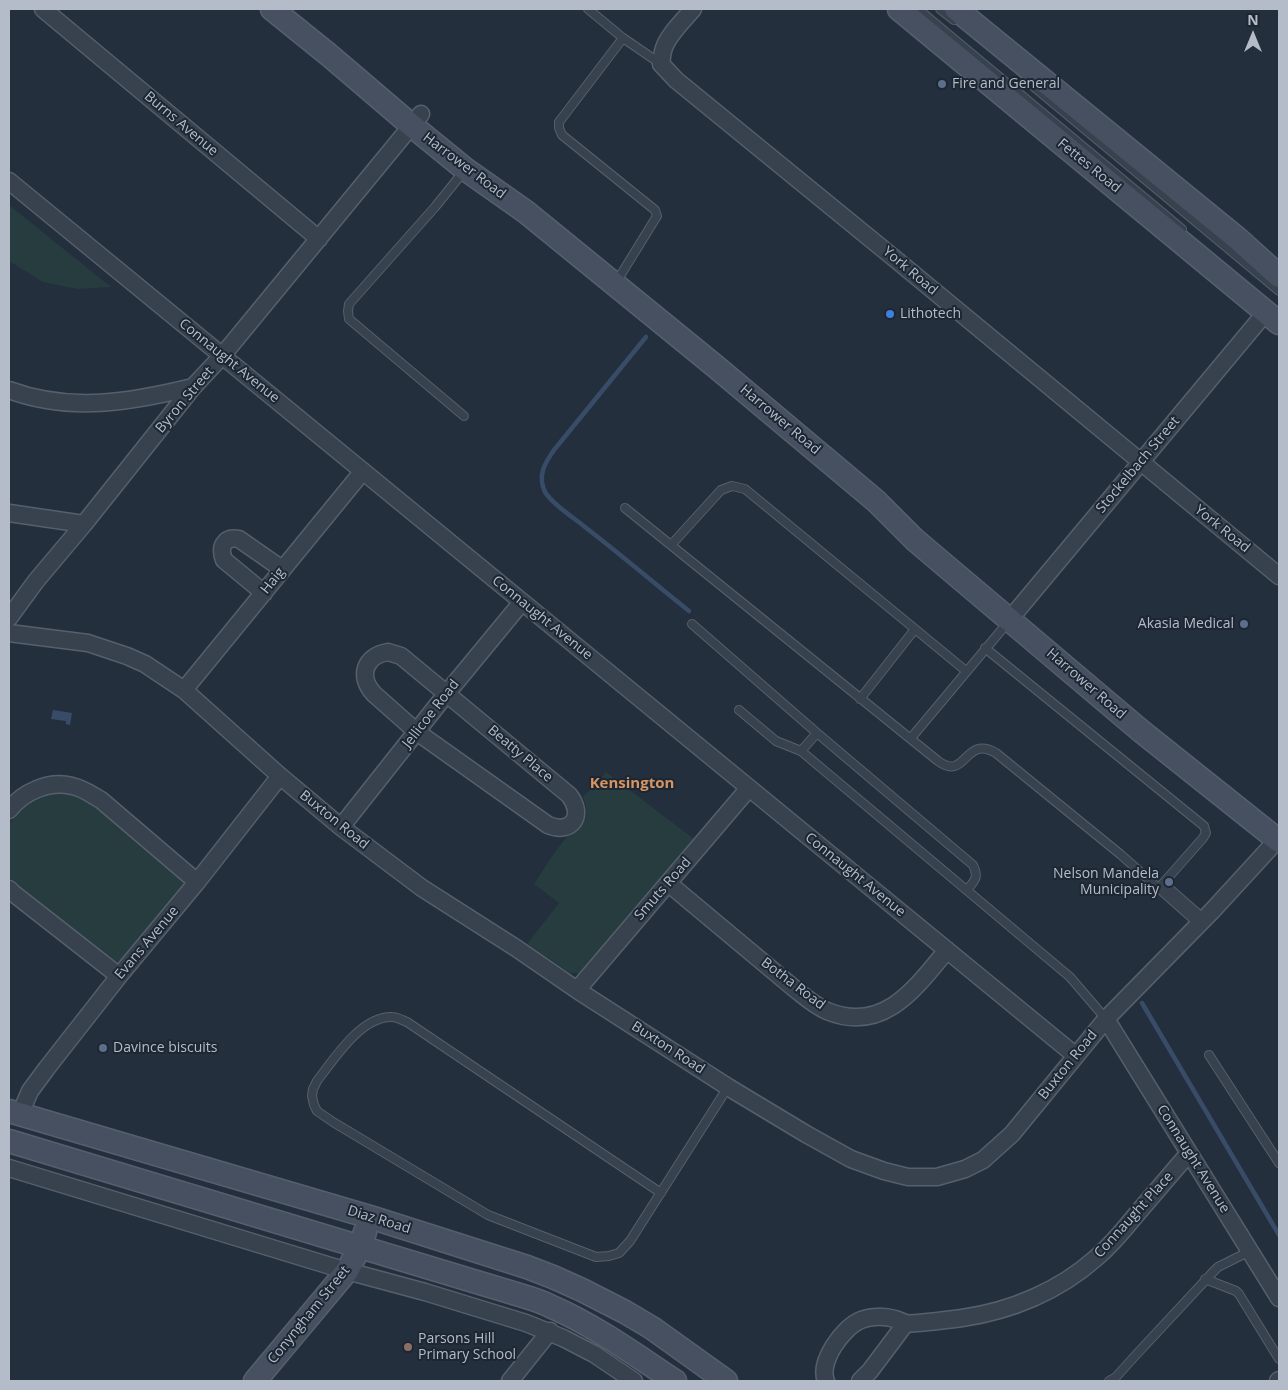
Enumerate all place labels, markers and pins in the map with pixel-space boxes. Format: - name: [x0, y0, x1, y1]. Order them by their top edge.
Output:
- place label: Fire and General: [952, 76, 1060, 92]
- marker: Fire and General: [936, 78, 948, 90]
- place label: Lithotech: [900, 306, 961, 322]
- marker: Lithotech: [884, 308, 896, 320]
- place label: Akasia Medical: [1138, 616, 1234, 632]
- marker: Akasia Medical: [1238, 618, 1250, 630]
- place label: Nelson Mandela Municipality: [1053, 866, 1159, 899]
- marker: Nelson Mandela Municipality: [1163, 876, 1175, 888]
- place label: Davince biscuits: [113, 1040, 218, 1056]
- marker: Davince biscuits: [97, 1042, 109, 1054]
- place label: Parsons Hill Primary School: [418, 1331, 516, 1364]
- marker: Parsons Hill Primary School: [402, 1341, 414, 1353]

